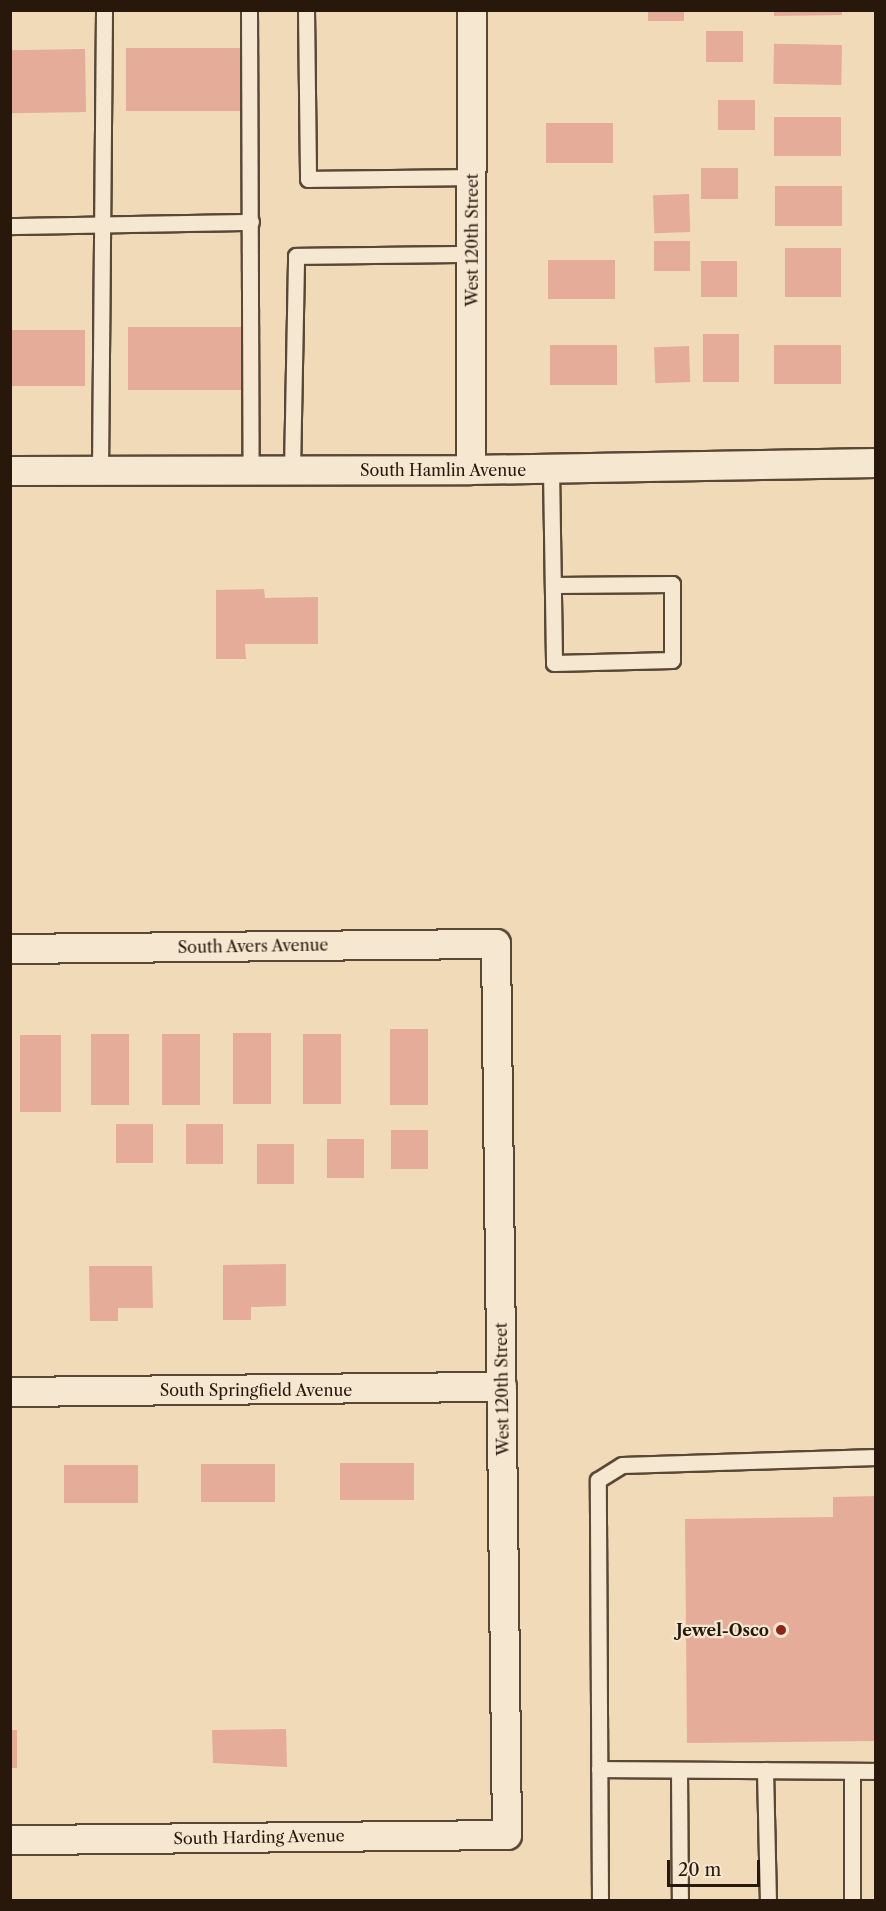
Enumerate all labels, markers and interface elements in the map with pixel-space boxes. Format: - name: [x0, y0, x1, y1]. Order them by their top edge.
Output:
- street label: West 120th Street: [462, 173, 482, 307]
- street label: South Hamlin Avenue: [360, 460, 526, 480]
- street label: South Avers Avenue: [177, 935, 329, 957]
- street label: West 120th Street: [491, 1322, 513, 1456]
- street label: South Springfield Avenue: [159, 1380, 353, 1400]
- place label: Jewel-Osco: [676, 1620, 769, 1640]
- marker: Jewel-Osco: [774, 1623, 788, 1637]
- street label: South Harding Avenue: [173, 1826, 345, 1848]
- scale bar: [670, 1848, 763, 1886]
- text: 20 m: [678, 1859, 721, 1881]

